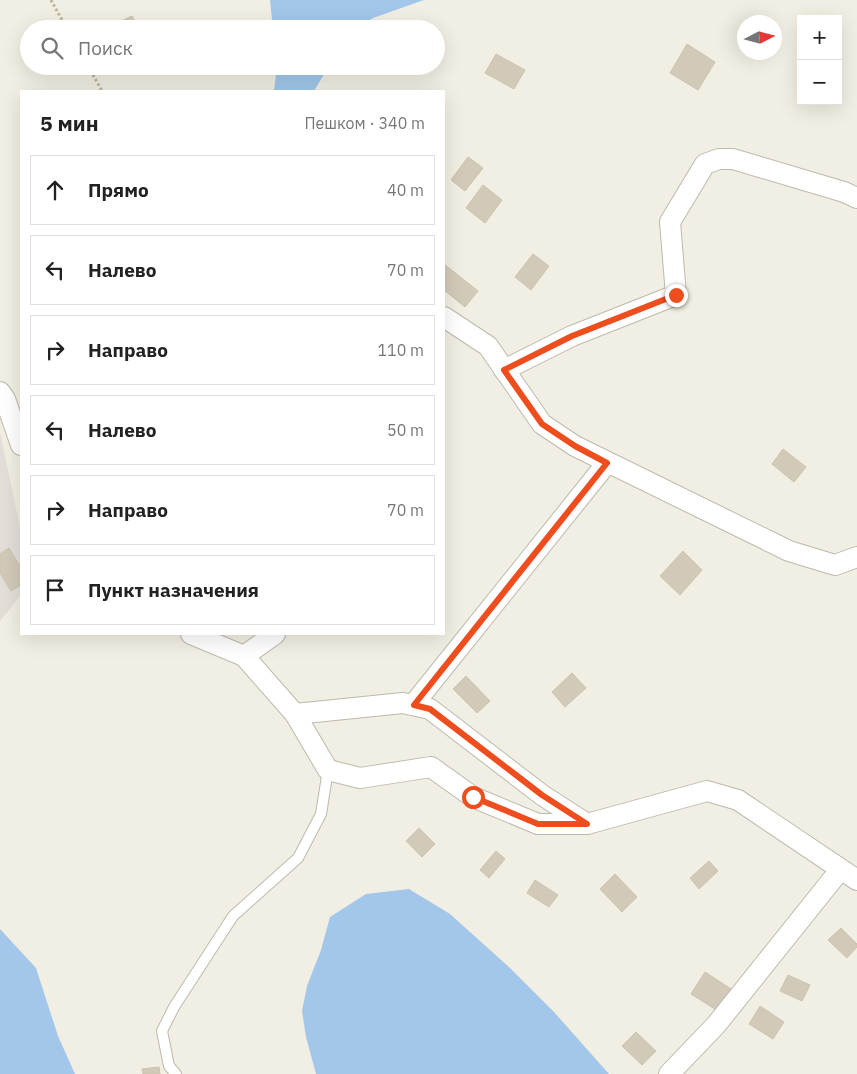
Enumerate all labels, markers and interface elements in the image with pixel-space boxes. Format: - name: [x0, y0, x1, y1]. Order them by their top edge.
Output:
- north arrow: [737, 15, 782, 60]
- map controls: [797, 15, 842, 105]
- button: +: [797, 15, 842, 60]
- search box: [20, 20, 445, 75]
- icon: search: [38, 34, 66, 62]
- text: Поиск: [78, 36, 133, 60]
- button: −: [797, 60, 842, 105]
- text: 5 мин: [40, 109, 99, 137]
- text: Пешком · 340 m: [304, 113, 425, 133]
- icon: ahead: [41, 176, 69, 204]
- text: Прямо: [88, 178, 149, 202]
- text: 40 m: [387, 180, 424, 200]
- icon: left: [41, 256, 69, 284]
- text: Налево: [88, 258, 157, 282]
- text: 70 m: [387, 260, 424, 280]
- route end: [665, 284, 688, 307]
- icon: right: [41, 336, 69, 364]
- text: Направо: [88, 338, 168, 362]
- text: 110 m: [377, 340, 424, 360]
- icon: left: [41, 416, 69, 444]
- text: Налево: [88, 418, 157, 442]
- text: 50 m: [387, 420, 424, 440]
- icon: right: [41, 496, 69, 524]
- text: Направо: [88, 498, 168, 522]
- text: 70 m: [387, 500, 424, 520]
- icon: arrive: [41, 576, 69, 604]
- text: Пункт назначения: [88, 578, 259, 602]
- route start: [462, 786, 485, 809]

